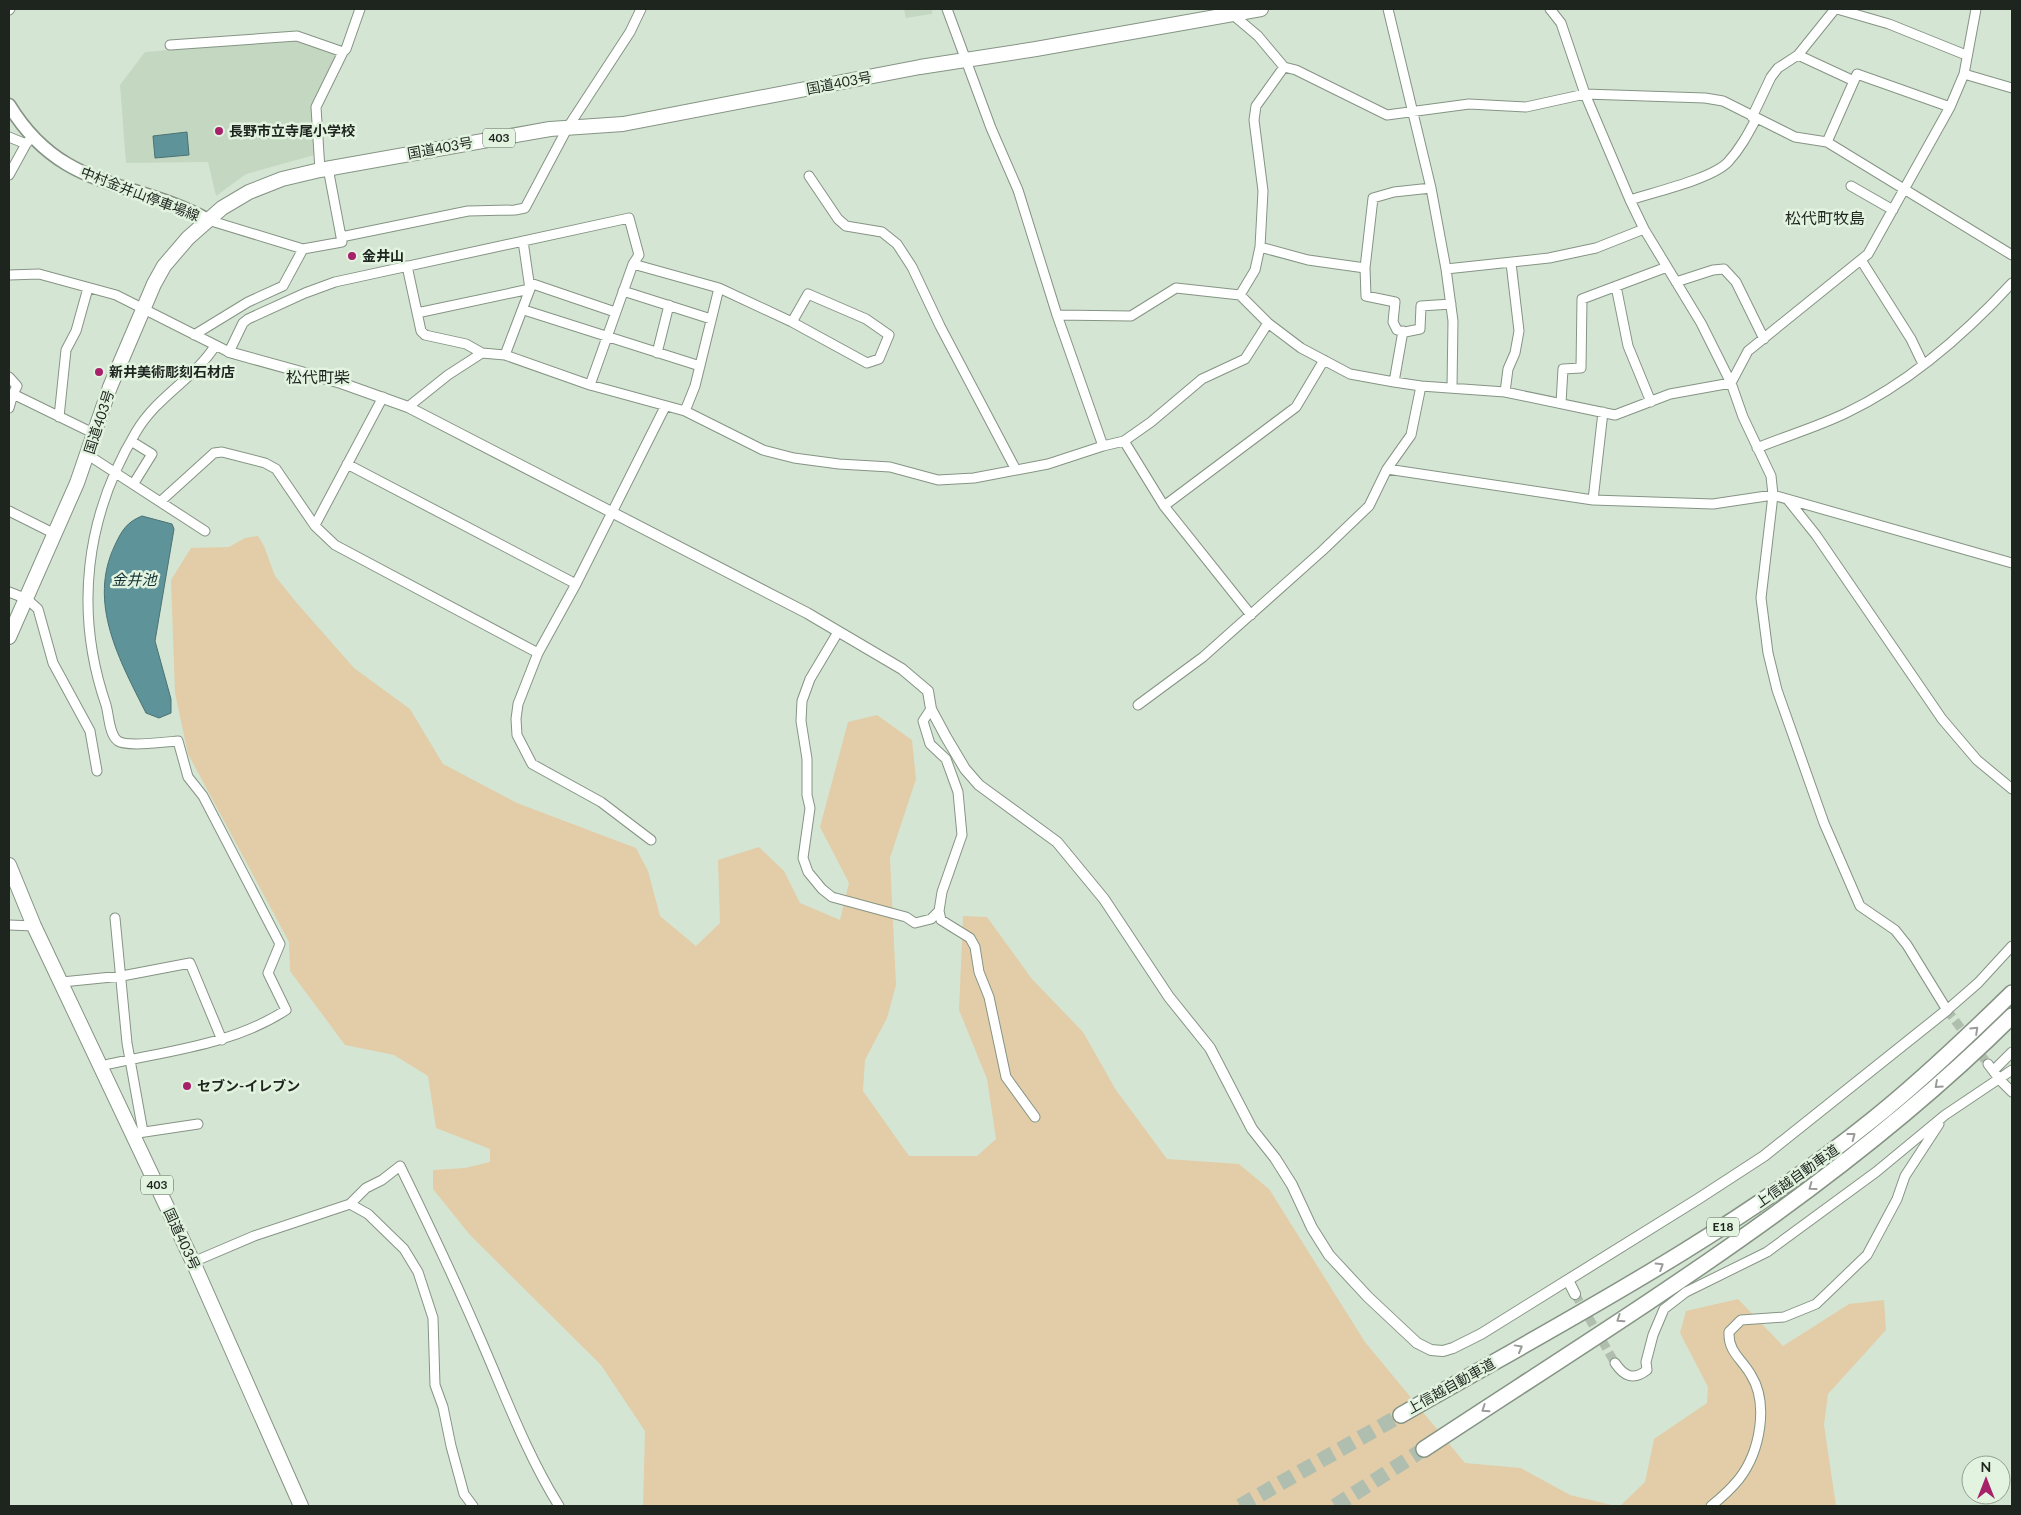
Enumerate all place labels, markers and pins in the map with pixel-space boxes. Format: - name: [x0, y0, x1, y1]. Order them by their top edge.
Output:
- place label: 長野市立寺尾小学校: [229, 122, 355, 139]
- marker: 長野市立寺尾小学校: [213, 125, 225, 137]
- place label: 金井山: [362, 247, 404, 264]
- marker: 金井山: [346, 250, 358, 262]
- place label: 新井美術彫刻石材店: [109, 363, 235, 380]
- marker: 新井美術彫刻石材店: [93, 366, 105, 378]
- place label: セブン-イレブン: [197, 1077, 300, 1094]
- marker: セブン-イレブン: [181, 1080, 193, 1092]

